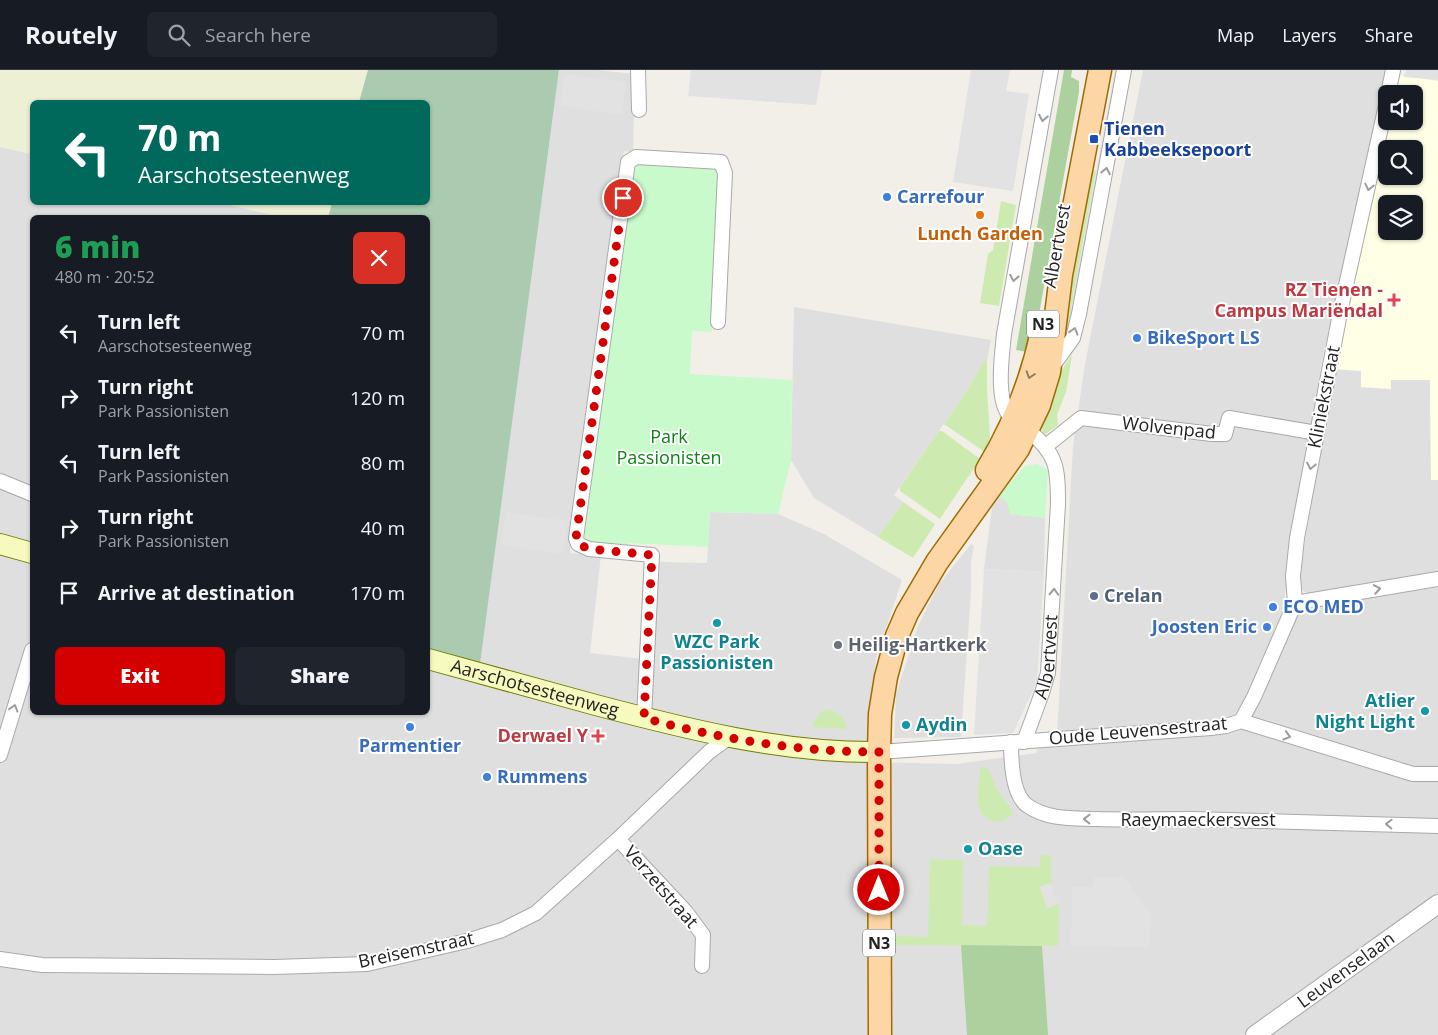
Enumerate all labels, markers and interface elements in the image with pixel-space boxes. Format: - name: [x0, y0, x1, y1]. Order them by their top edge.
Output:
- search box: [147, 12, 497, 57]
- text: Routely: [25, 18, 117, 51]
- icon: search: [165, 21, 193, 49]
- text: Search here: [205, 22, 311, 48]
- text: Map: [1217, 23, 1254, 47]
- text: Layers: [1282, 23, 1337, 47]
- text: Share: [1365, 23, 1413, 47]
- map controls: [1378, 85, 1423, 240]
- button: sound: [1378, 85, 1423, 130]
- text: 70 m: [138, 114, 221, 161]
- one-way arrow: [1038, 114, 1049, 122]
- place label: Tienen Kabbeeksepoort: [1104, 116, 1251, 161]
- icon: left: [55, 120, 120, 185]
- marker: Tienen Kabbeeksepoort: [1088, 133, 1100, 145]
- button: search: [1378, 140, 1423, 185]
- text: Aarschotsesteenweg: [138, 159, 349, 189]
- one-way arrow: [1100, 167, 1110, 176]
- pin: [602, 177, 644, 219]
- one-way arrow: [1364, 182, 1375, 191]
- icon: arrive: [609, 184, 637, 212]
- place label: Carrefour: [897, 184, 984, 208]
- marker: Carrefour: [881, 191, 893, 203]
- button: layers: [1378, 195, 1423, 240]
- street label: Albertvest: [1037, 202, 1075, 290]
- marker: Lunch Garden: [974, 209, 986, 221]
- place label: Lunch Garden: [917, 221, 1043, 245]
- text: 6 min: [55, 226, 140, 267]
- button: close: [353, 232, 405, 284]
- text: 480 m · 20:52: [55, 266, 155, 288]
- one-way arrow: [1009, 274, 1019, 282]
- place label: RZ Tienen - Campus Mariëndal: [1214, 277, 1383, 322]
- marker: RZ Tienen - Campus Mariëndal: [1387, 293, 1401, 307]
- text: Turn left: [98, 309, 180, 335]
- road number: N3: [1027, 310, 1059, 338]
- icon: left: [55, 319, 83, 347]
- text: 70 m: [361, 320, 405, 346]
- place label: BikeSport LS: [1147, 325, 1260, 349]
- one-way arrow: [1069, 327, 1079, 335]
- marker: BikeSport LS: [1131, 332, 1143, 344]
- text: Aarschotsesteenweg: [98, 335, 252, 357]
- street label: Kliniekstraat: [1301, 343, 1345, 450]
- one-way arrow: [1026, 370, 1036, 379]
- text: Turn right: [98, 374, 193, 400]
- icon: right: [55, 384, 83, 412]
- text: 120 m: [350, 385, 405, 411]
- text: Park Passionisten: [98, 400, 229, 422]
- street label: Wolvenpad: [1121, 410, 1217, 444]
- park label: Park Passionisten: [616, 424, 722, 469]
- text: Turn left: [98, 439, 180, 465]
- icon: left: [55, 449, 83, 477]
- text: 80 m: [361, 450, 405, 476]
- one-way arrow: [1306, 461, 1317, 470]
- text: Park Passionisten: [98, 465, 229, 487]
- text: Turn right: [98, 504, 193, 530]
- icon: right: [55, 514, 83, 542]
- text: 40 m: [361, 515, 405, 541]
- text: Park Passionisten: [98, 530, 229, 552]
- icon: arrive: [55, 579, 83, 607]
- text: Arrive at destination: [98, 580, 295, 606]
- text: 170 m: [350, 580, 405, 606]
- place label: Crelan: [1104, 583, 1162, 607]
- one-way arrow: [1373, 585, 1382, 595]
- one-way arrow: [1048, 588, 1059, 596]
- marker: Crelan: [1088, 590, 1100, 602]
- place label: ECO MED: [1283, 594, 1364, 618]
- marker: ECO MED: [1267, 601, 1279, 613]
- street label: Albertvest: [1028, 614, 1062, 702]
- place label: Joosten Eric: [1150, 614, 1257, 638]
- marker: WZC Park Passionisten: [711, 617, 723, 629]
- marker: Joosten Eric: [1261, 621, 1273, 633]
- place label: WZC Park Passionisten: [660, 629, 774, 674]
- place label: Heilig-Hartkerk: [848, 632, 987, 656]
- marker: Heilig-Hartkerk: [832, 639, 844, 651]
- button: Exit: [55, 647, 225, 705]
- button: Share: [235, 647, 405, 705]
- street label: Aarschotsesteenweg: [449, 653, 622, 722]
- place label: Atlier Night Light: [1315, 688, 1415, 733]
- one-way arrow: [9, 705, 19, 713]
- marker: Atlier Night Light: [1419, 705, 1431, 717]
- street label: Oude Leuvensestraat: [1048, 710, 1228, 750]
- place label: Aydin: [916, 712, 967, 736]
- marker: Aydin: [900, 719, 912, 731]
- marker: Parmentier: [404, 721, 416, 733]
- place label: Derwael Y: [498, 723, 589, 747]
- marker: Derwael Y: [592, 730, 604, 742]
- one-way arrow: [1283, 731, 1291, 741]
- place label: Parmentier: [359, 733, 461, 757]
- place label: Rummens: [497, 764, 588, 788]
- marker: Rummens: [481, 771, 493, 783]
- street label: Raeymaeckersvest: [1120, 807, 1276, 831]
- one-way arrow: [1083, 814, 1091, 824]
- one-way arrow: [1385, 819, 1393, 830]
- place label: Oase: [978, 836, 1023, 860]
- street label: Verzetstraat: [619, 840, 704, 933]
- marker: Oase: [962, 843, 974, 855]
- position arrow: [852, 863, 904, 915]
- street label: Breisemstraat: [356, 925, 476, 973]
- street label: Leuvenselaan: [1292, 926, 1399, 1013]
- road number: N3: [863, 930, 895, 956]

